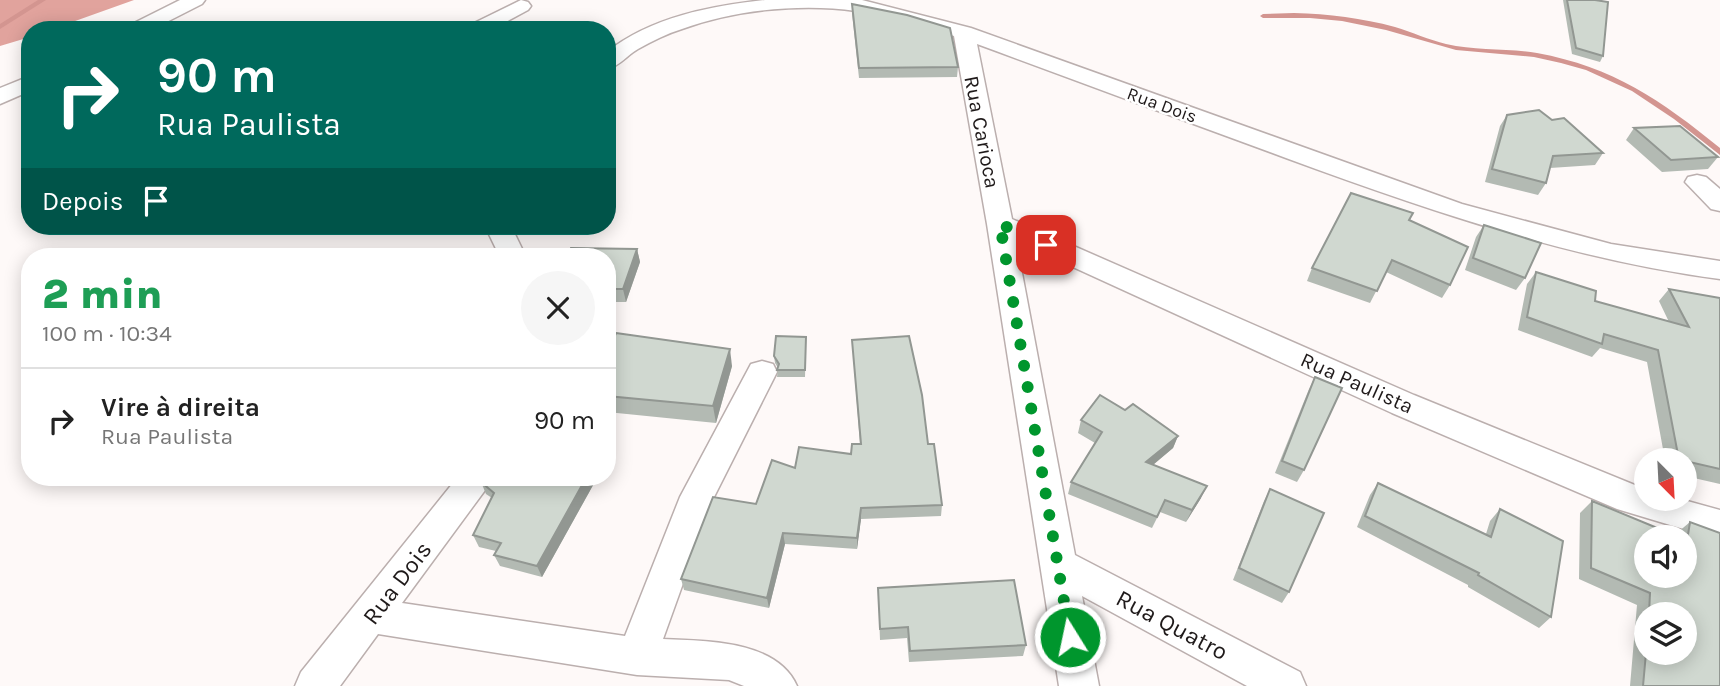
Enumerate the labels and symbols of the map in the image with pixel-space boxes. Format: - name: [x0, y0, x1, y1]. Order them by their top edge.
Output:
- street label: Rua Carioca: [959, 74, 1005, 190]
- street label: Rua Dois: [1124, 82, 1200, 128]
- pin: [1016, 215, 1076, 275]
- street label: Rua Paulista: [1297, 347, 1417, 419]
- north arrow: [1634, 448, 1698, 511]
- street label: Rua Dois: [357, 536, 437, 630]
- street label: Rua Quatro: [1111, 584, 1233, 666]
- position arrow: [1033, 600, 1107, 674]

